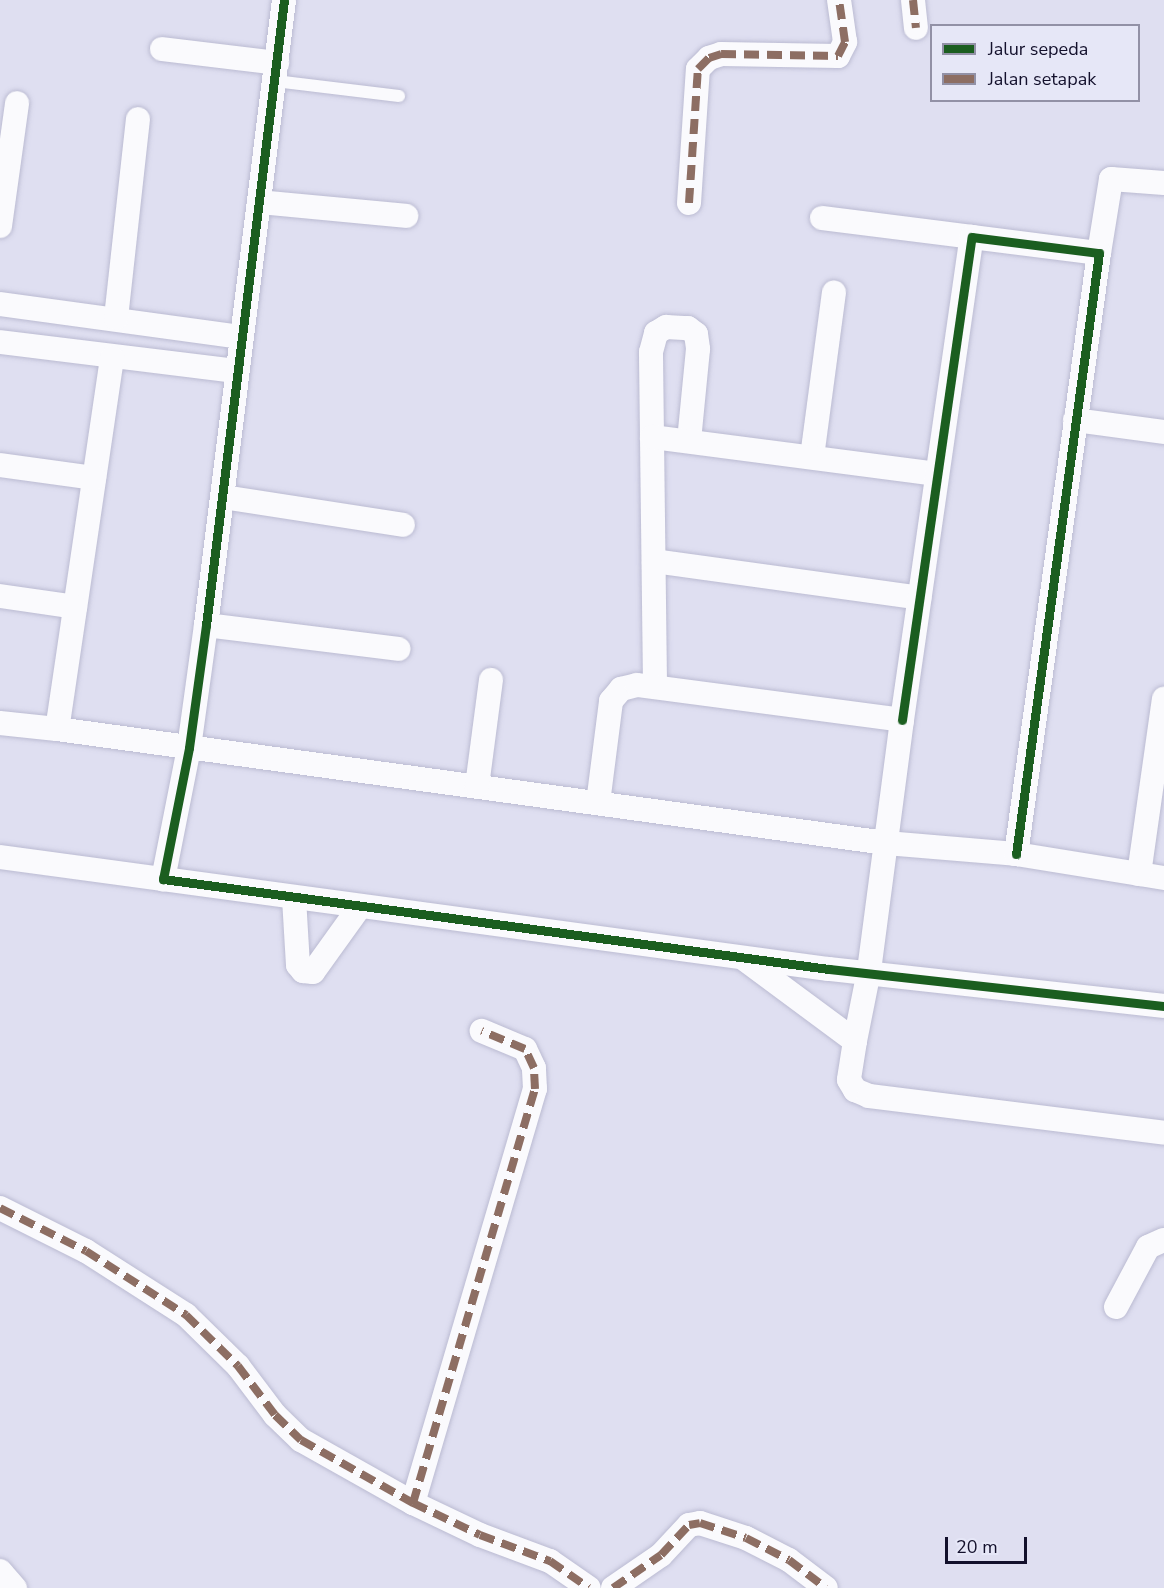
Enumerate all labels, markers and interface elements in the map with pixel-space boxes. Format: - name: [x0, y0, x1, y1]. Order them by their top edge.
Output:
- legend: [930, 24, 1140, 102]
- text: Jalur sepeda: [988, 37, 1088, 61]
- text: Jalan setapak: [988, 67, 1096, 91]
- scale bar: [948, 1525, 1030, 1563]
- text: 20 m: [956, 1535, 998, 1559]

